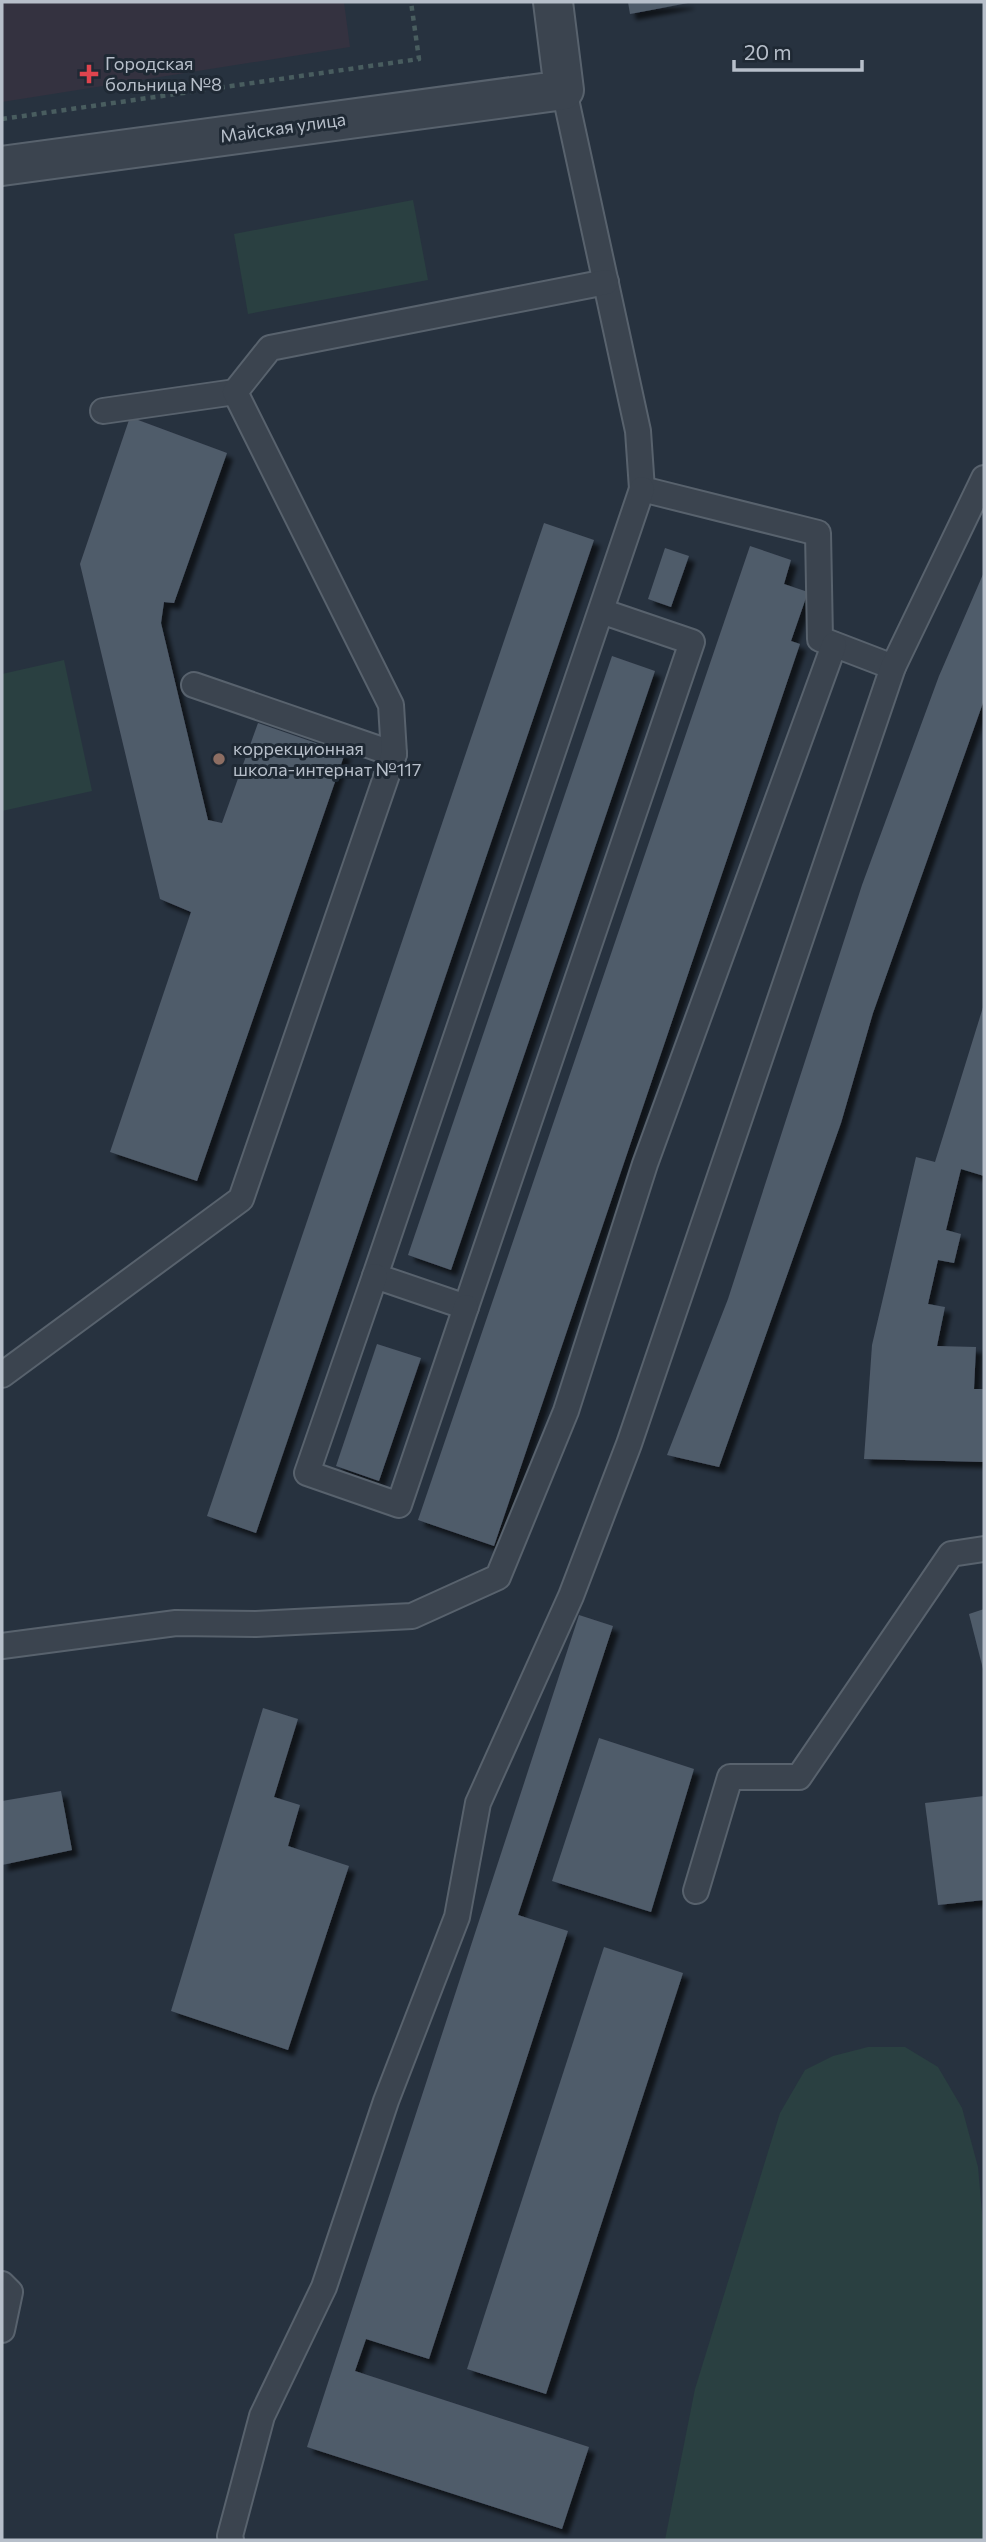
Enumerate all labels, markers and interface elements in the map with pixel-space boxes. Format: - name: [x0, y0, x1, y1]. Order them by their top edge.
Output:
- scale bar: [734, 28, 862, 72]
- text: 20 m: [744, 39, 792, 64]
- place label: Городская больница №8: [105, 52, 222, 95]
- marker: Городская больница №8: [79, 64, 99, 84]
- street label: Майская улица: [219, 107, 347, 147]
- place label: коррекционная школа-интернат №117: [233, 737, 422, 780]
- marker: коррекционная школа-интернат №117: [211, 751, 227, 767]

